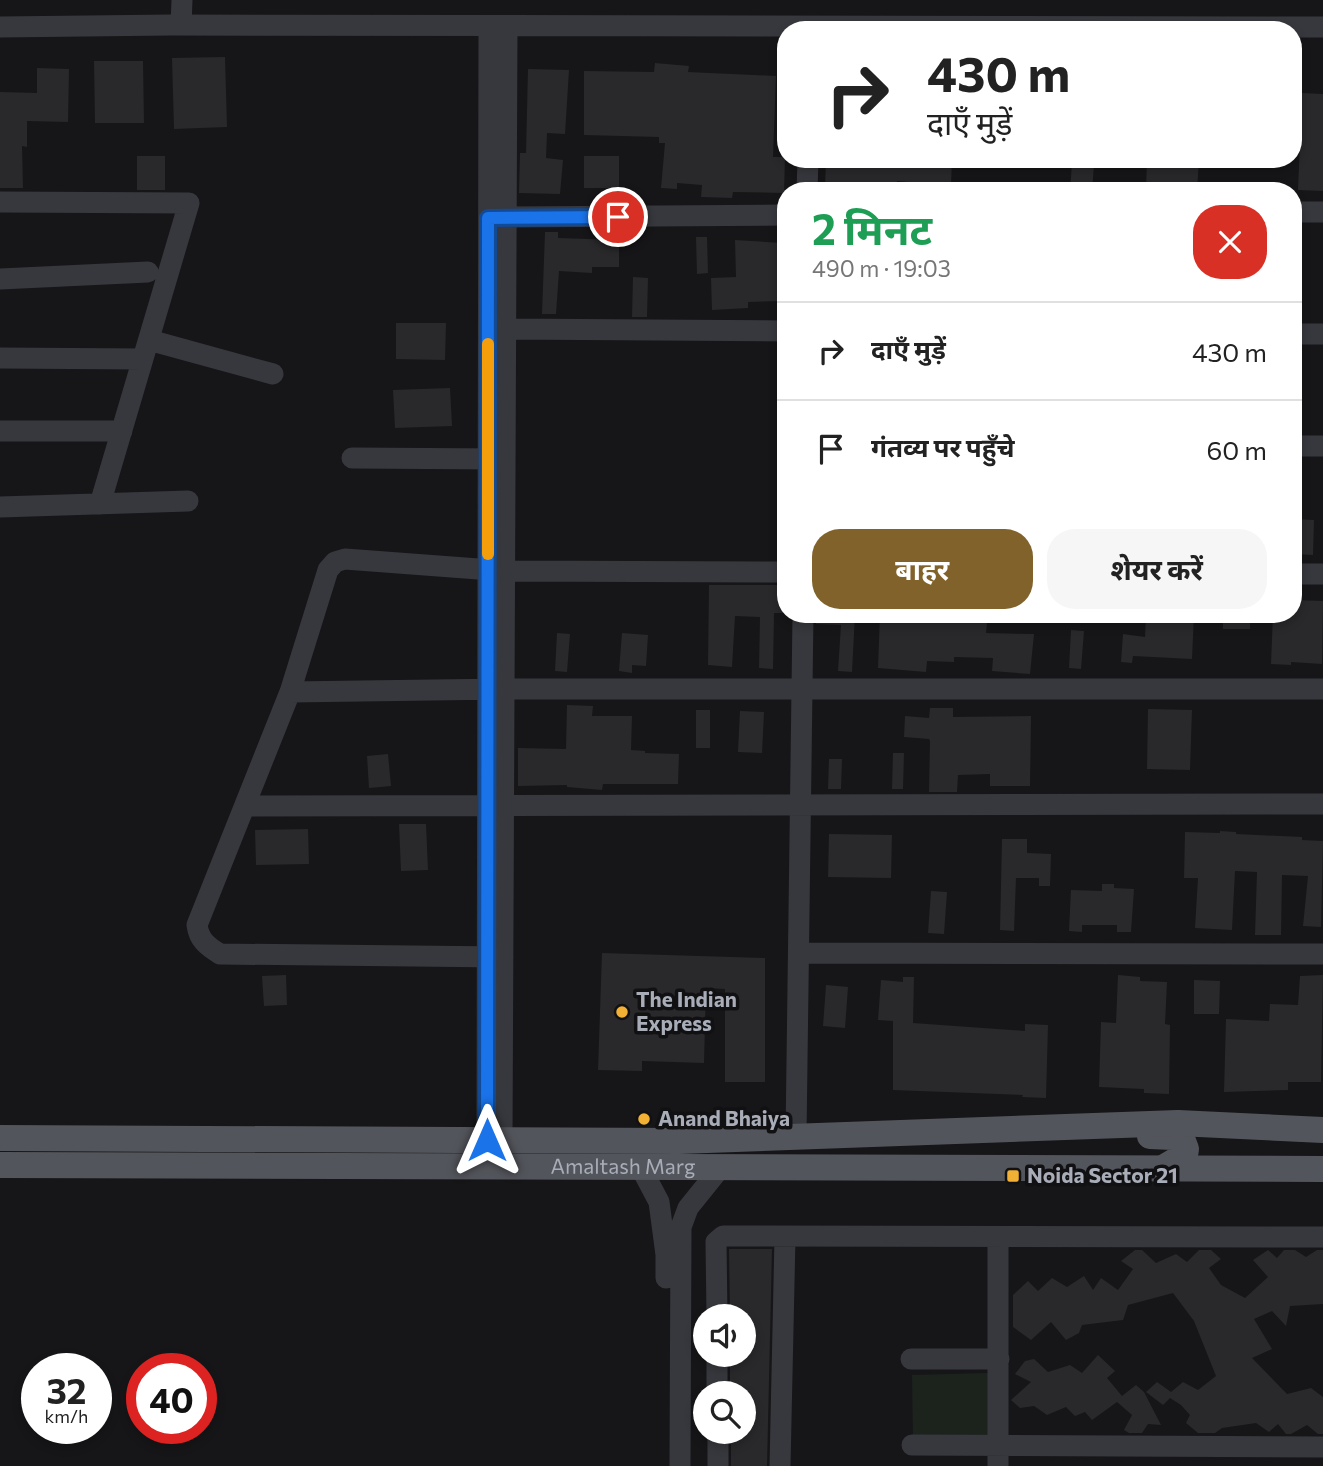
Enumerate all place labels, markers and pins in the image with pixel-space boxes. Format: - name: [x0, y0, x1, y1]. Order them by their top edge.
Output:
- pin: [588, 187, 648, 247]
- place label: The Indian Express: [636, 986, 737, 1035]
- marker: The Indian Express: [614, 1004, 630, 1020]
- place label: Anand Bhaiya: [658, 1105, 790, 1130]
- marker: Anand Bhaiya: [636, 1111, 652, 1127]
- place label: Noida Sector 21: [1027, 1162, 1178, 1187]
- marker: Noida Sector 21: [1005, 1168, 1021, 1184]

